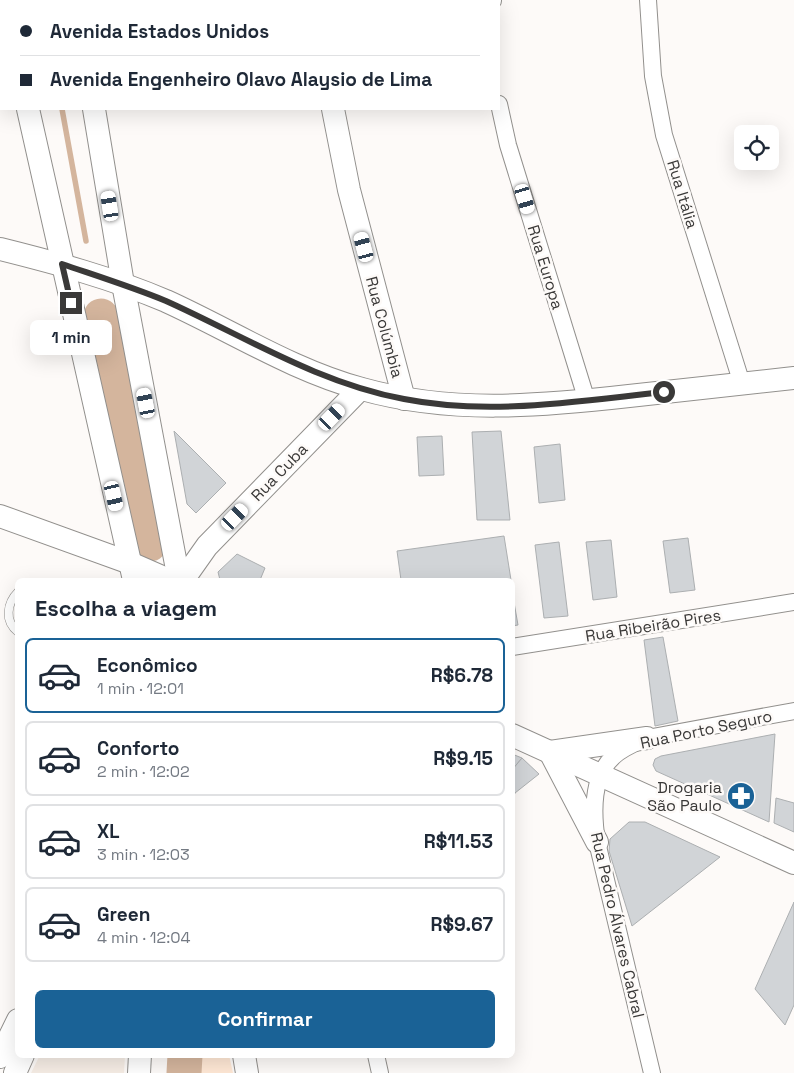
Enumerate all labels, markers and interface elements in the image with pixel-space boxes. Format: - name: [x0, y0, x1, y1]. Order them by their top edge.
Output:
- text: Avenida Estados Unidos: [50, 19, 269, 44]
- text: Avenida Engenheiro Olavo Alaysio de Lima: [50, 67, 432, 92]
- map controls: [734, 125, 779, 170]
- button: locate: [734, 125, 779, 170]
- street label: Rua Itália: [662, 157, 703, 231]
- car: [513, 182, 536, 216]
- car: [100, 190, 119, 222]
- street label: Rua Europa: [523, 222, 568, 312]
- car: [352, 231, 375, 263]
- street label: Rua Colúmbia: [361, 274, 408, 380]
- route end: [60, 292, 82, 314]
- callout: 1 min: [30, 320, 112, 356]
- text: 1 min: [51, 327, 91, 348]
- route start: [653, 381, 675, 403]
- car: [135, 387, 156, 419]
- car: [316, 401, 347, 433]
- street label: Rua Cuba: [247, 439, 312, 506]
- car: [103, 480, 124, 512]
- car: [219, 501, 250, 533]
- text: Escolha a viagem: [35, 594, 217, 622]
- street label: Rua Ribeirão Pires: [584, 604, 722, 647]
- icon: car: [37, 653, 82, 698]
- text: Econômico: [97, 653, 198, 678]
- text: R$6.78: [431, 663, 493, 688]
- text: 1 min · 12:01: [97, 678, 184, 699]
- street label: Rua Porto Seguro: [638, 705, 774, 754]
- icon: car: [37, 736, 82, 781]
- text: Conforto: [97, 736, 179, 761]
- text: R$9.15: [433, 746, 493, 771]
- text: 2 min · 12:02: [97, 761, 190, 782]
- place label: Drogaria São Paulo: [647, 777, 722, 816]
- pharmacy icon: Drogaria São Paulo: [726, 781, 756, 811]
- icon: car: [37, 819, 82, 864]
- text: XL: [97, 819, 120, 844]
- text: R$11.53: [424, 829, 493, 854]
- street label: Rua Pedro Álvares Cabral: [586, 830, 649, 1020]
- text: 3 min · 12:03: [97, 844, 190, 865]
- icon: car: [37, 902, 82, 947]
- text: Green: [97, 902, 150, 927]
- text: R$9.67: [430, 912, 493, 937]
- text: 4 min · 12:04: [97, 927, 190, 948]
- button: Confirmar: [35, 990, 495, 1048]

